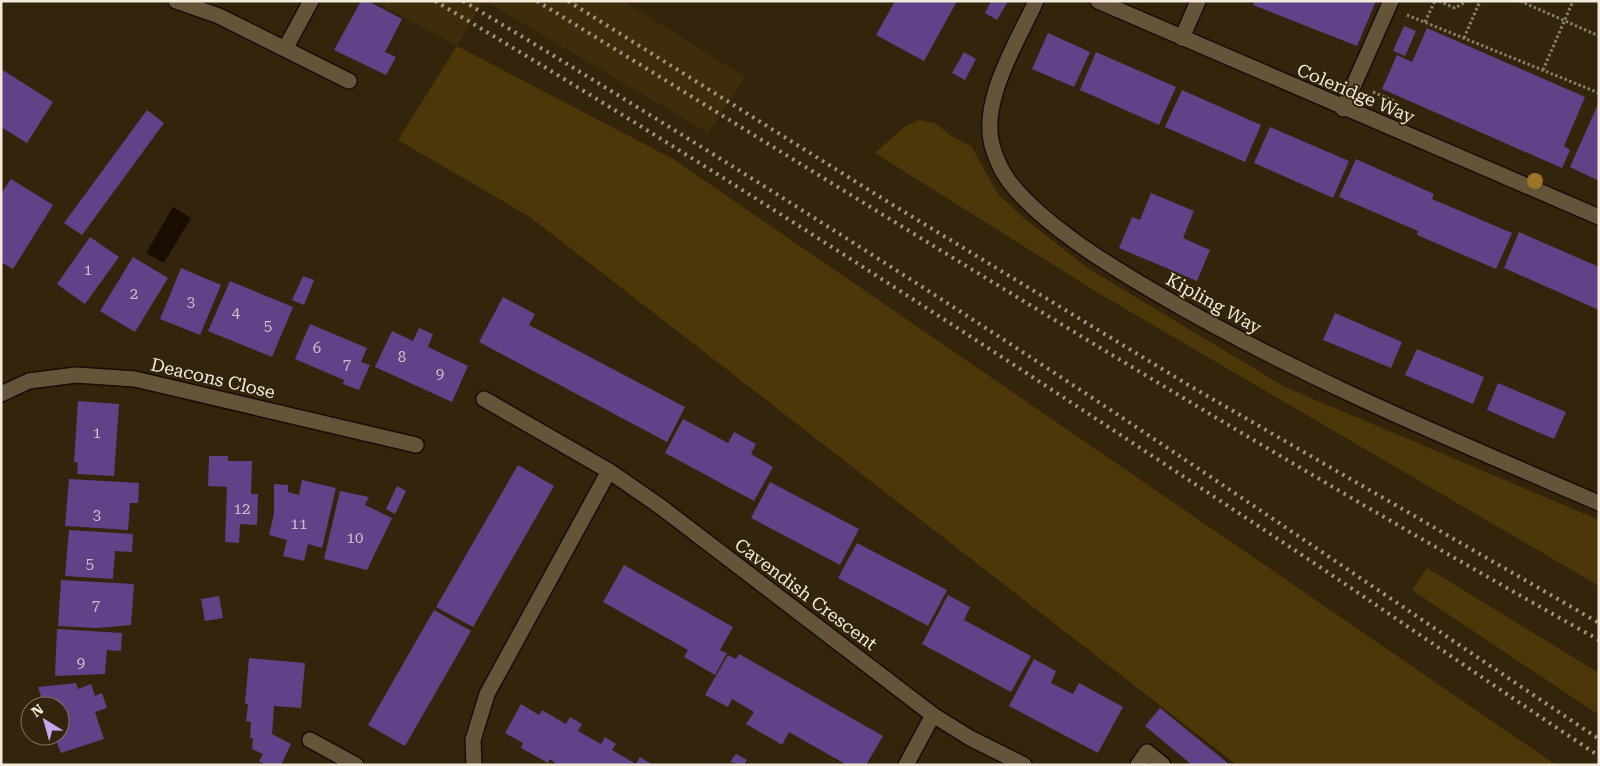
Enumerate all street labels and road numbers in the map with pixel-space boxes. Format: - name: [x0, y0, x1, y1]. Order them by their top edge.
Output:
- street label: Coleridge Way: [1294, 59, 1418, 127]
- street label: Kipling Way: [1163, 268, 1266, 338]
- street label: Deacons Close: [149, 353, 277, 403]
- street label: Cavendish Crescent: [731, 534, 882, 655]

